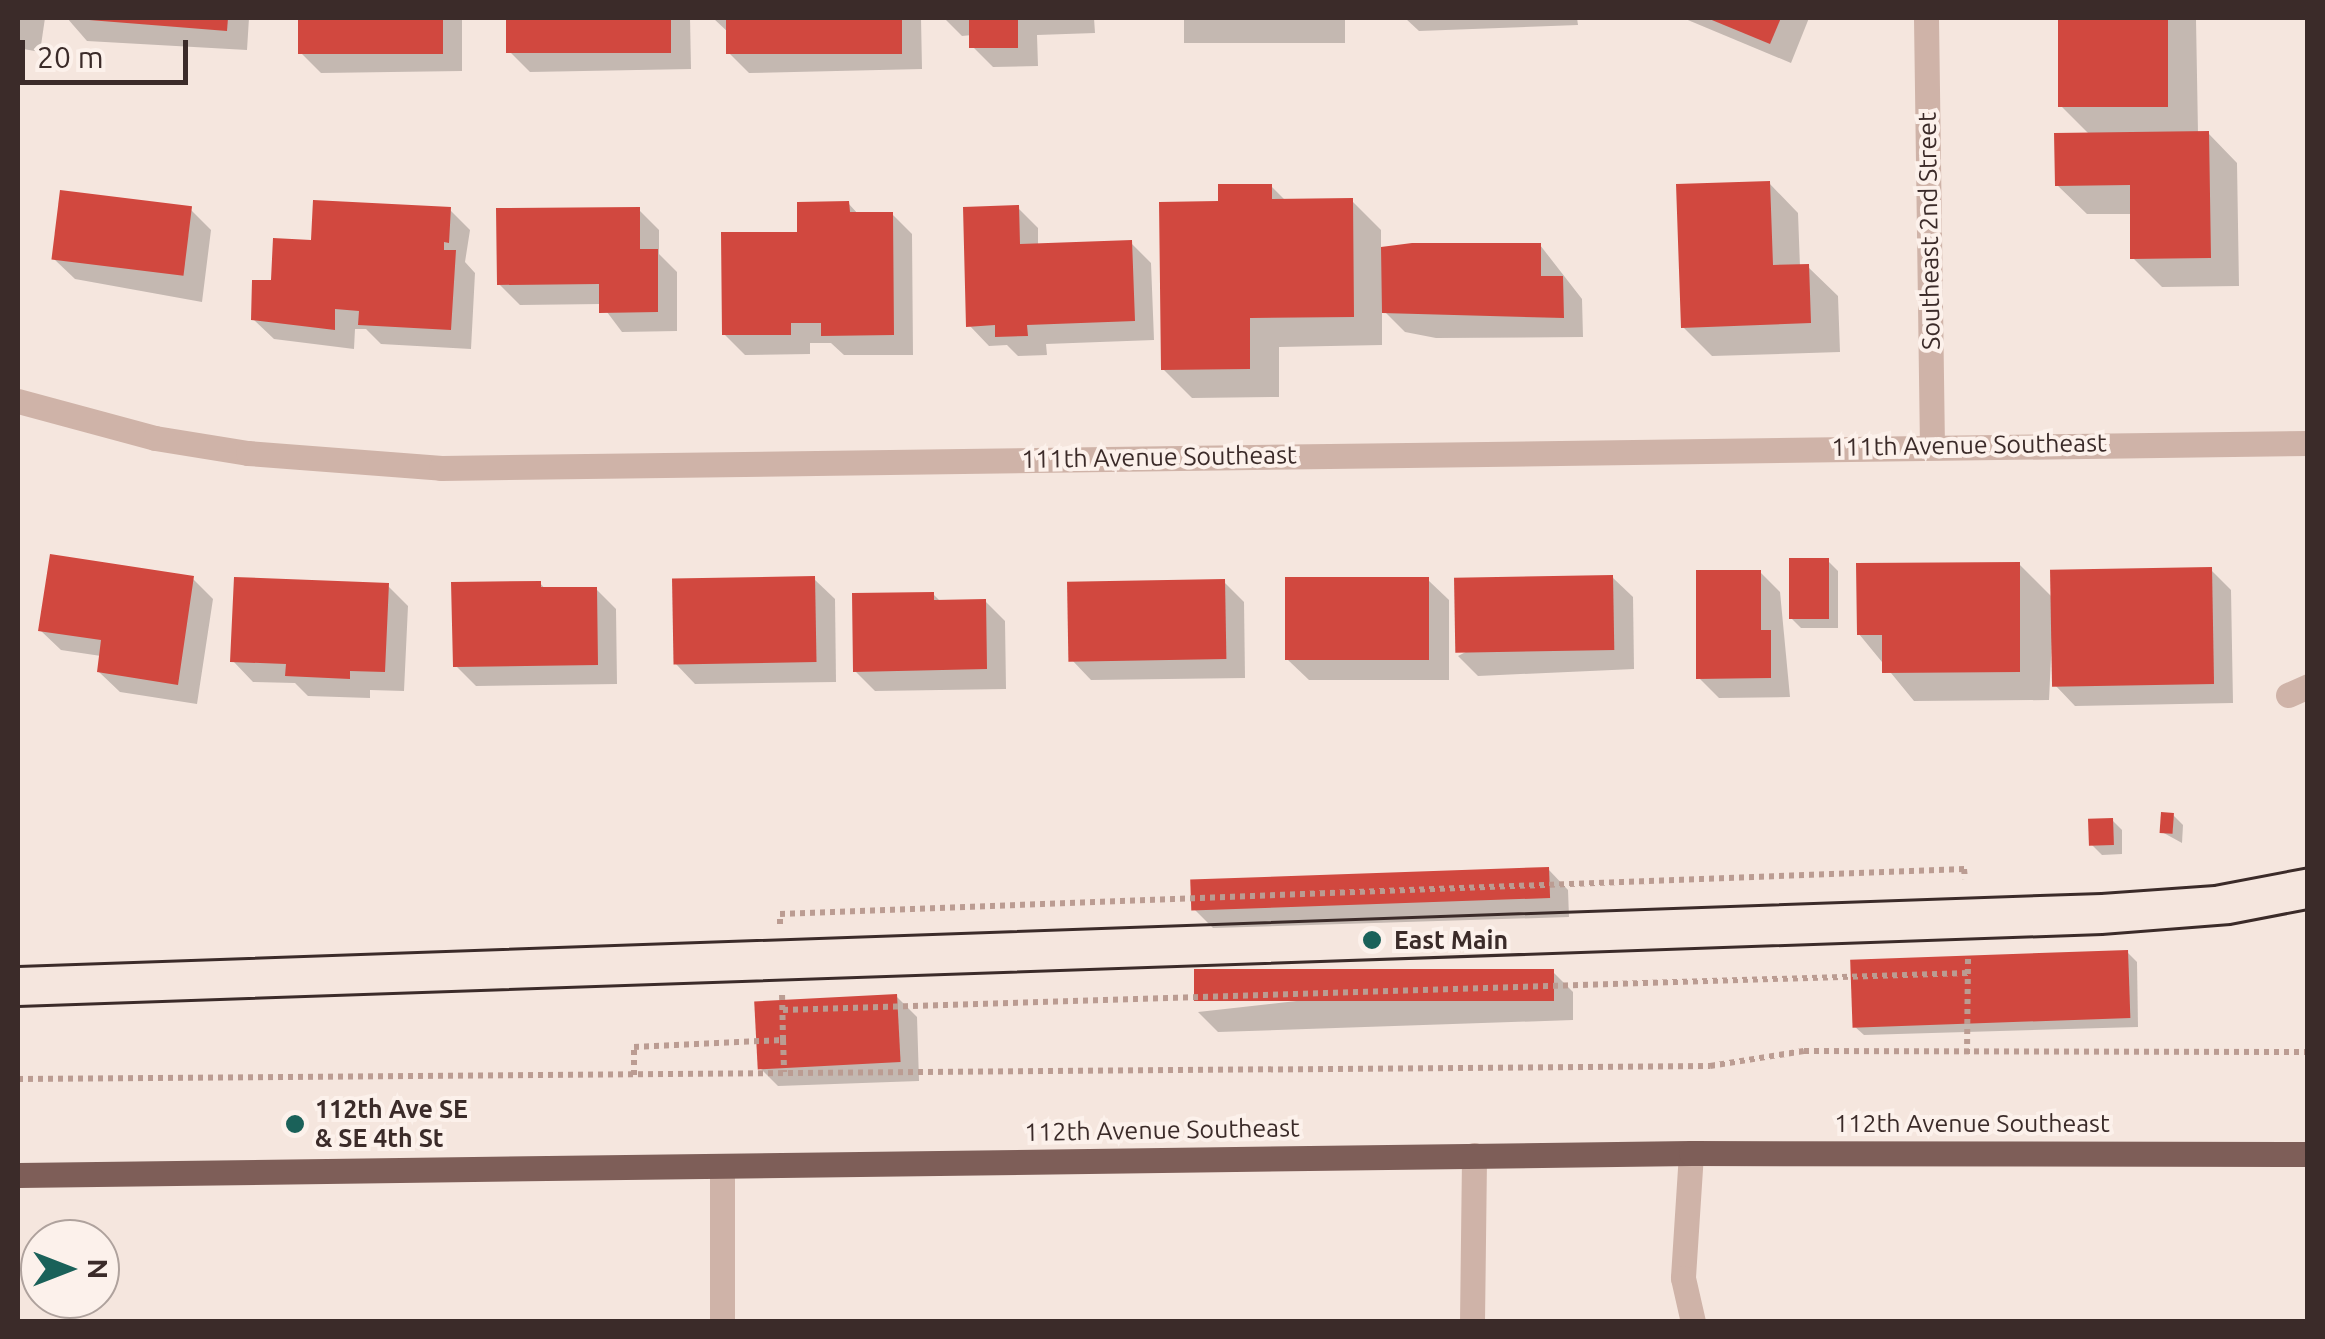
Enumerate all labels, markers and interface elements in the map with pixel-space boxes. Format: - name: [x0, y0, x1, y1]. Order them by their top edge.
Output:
- scale bar: [25, 20, 192, 82]
- text: 20 m: [37, 40, 104, 74]
- street label: Southeast 2nd Street: [1912, 112, 1946, 350]
- street label: 111th Avenue Southeast: [1831, 428, 2107, 462]
- street label: 111th Avenue Southeast: [1021, 440, 1297, 474]
- place label: East Main: [1394, 925, 1508, 955]
- marker: East Main: [1359, 927, 1385, 953]
- place label: 112th Ave SE & SE 4th St: [315, 1095, 468, 1154]
- street label: 112th Avenue Southeast: [1834, 1108, 2110, 1138]
- marker: 112th Ave SE & SE 4th St: [284, 1113, 306, 1135]
- street label: 112th Avenue Southeast: [1024, 1113, 1300, 1147]
- north arrow: [20, 1219, 120, 1319]
- text: N: [83, 1259, 114, 1279]

